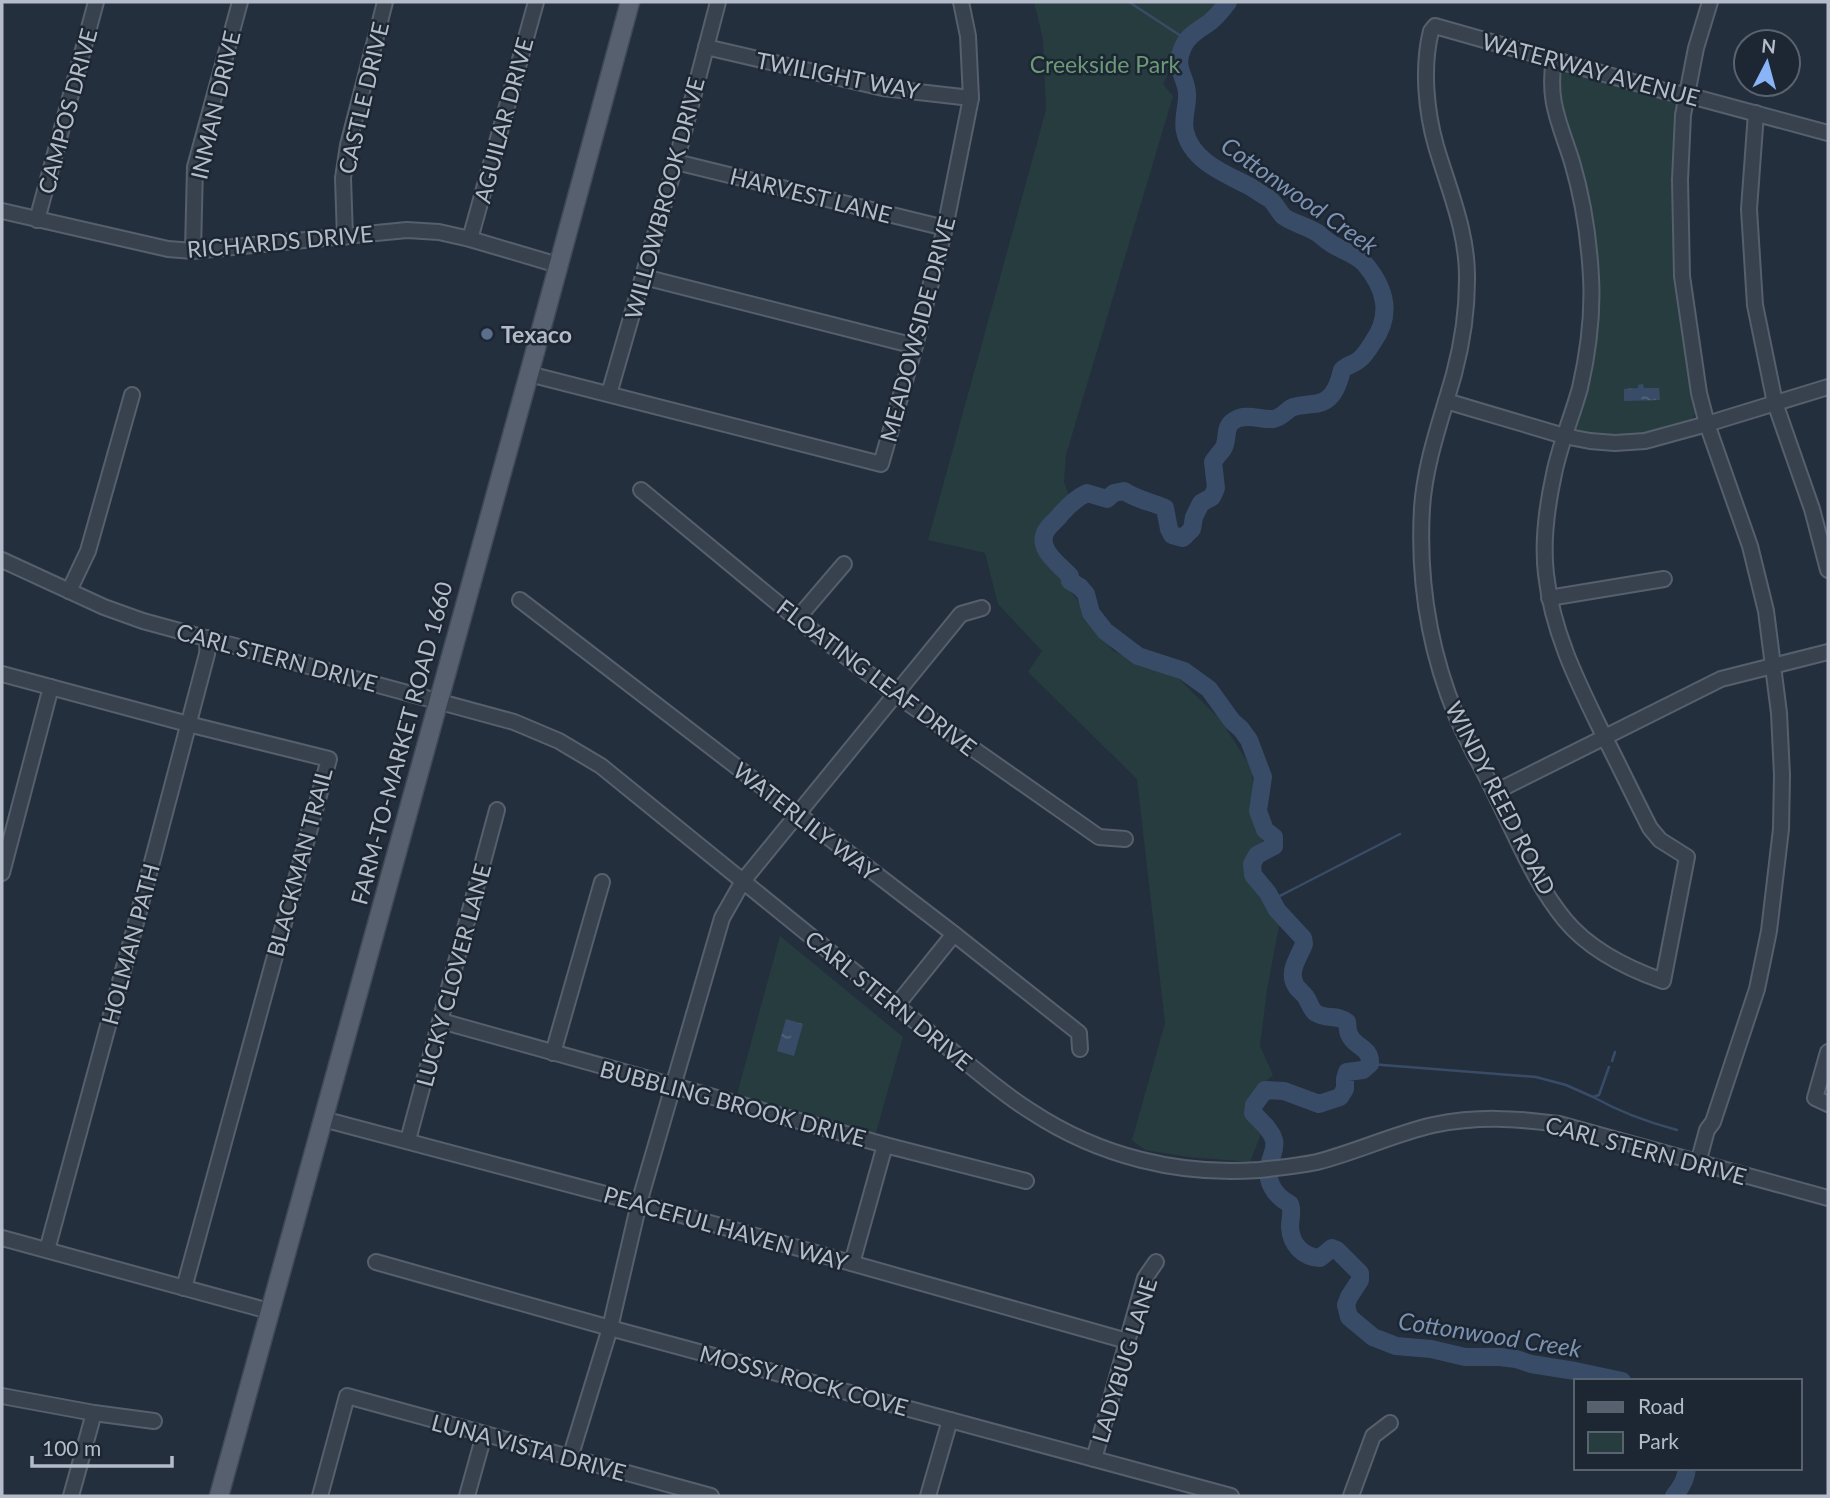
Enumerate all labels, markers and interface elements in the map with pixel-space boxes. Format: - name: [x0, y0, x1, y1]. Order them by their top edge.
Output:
- street label: CASTLE DRIVE: [332, 19, 394, 177]
- street label: CAMPOS DRIVE: [31, 25, 103, 197]
- street label: WATERWAY AVENUE: [1479, 26, 1703, 112]
- street label: INMAN DRIVE: [184, 28, 246, 182]
- north arrow: [1732, 28, 1802, 98]
- text: N: [1760, 33, 1777, 58]
- street label: AGUILAR DRIVE: [467, 34, 539, 206]
- street label: TWILIGHT WAY: [754, 45, 923, 105]
- park label: Creekside Park: [1030, 50, 1181, 78]
- street label: WILLOWBROOK DRIVE: [618, 74, 710, 322]
- water label: Cottonwood Creek: [1216, 130, 1384, 260]
- street label: HARVEST LANE: [727, 161, 895, 229]
- street label: MEADOWSIDE DRIVE: [873, 213, 961, 445]
- street label: RICHARDS DRIVE: [186, 219, 374, 263]
- place label: Texaco: [501, 320, 572, 348]
- marker: Texaco: [479, 326, 495, 342]
- street label: FARM-TO-MARKET ROAD 1660: [344, 578, 458, 908]
- street label: FLOATING LEAF DRIVE: [772, 593, 982, 761]
- street label: CARL STERN DRIVE: [174, 617, 380, 697]
- street label: WINDY REED ROAD: [1440, 697, 1562, 899]
- street label: WATERLILY WAY: [728, 756, 885, 887]
- street label: BLACKMAN TRAIL: [260, 765, 338, 959]
- street label: HOLMAN PATH: [95, 860, 165, 1028]
- street label: LUCKY CLOVER LANE: [410, 860, 496, 1090]
- street label: CARL STERN DRIVE: [800, 924, 978, 1076]
- street label: BUBBLING BROOK DRIVE: [597, 1054, 869, 1152]
- street label: CARL STERN DRIVE: [1543, 1110, 1749, 1190]
- street label: PEACEFUL HAVEN WAY: [601, 1180, 852, 1276]
- street label: LADYBUG LANE: [1086, 1274, 1162, 1446]
- water label: Cottonwood Creek: [1397, 1305, 1584, 1363]
- street label: MOSSY ROCK COVE: [697, 1339, 911, 1421]
- legend: [1574, 1379, 1802, 1470]
- text: Road: [1638, 1393, 1685, 1418]
- street label: LUNA VISTA DRIVE: [429, 1408, 629, 1486]
- scale bar: [32, 1424, 172, 1468]
- text: Park: [1638, 1428, 1679, 1453]
- text: 100 m: [42, 1435, 101, 1460]

